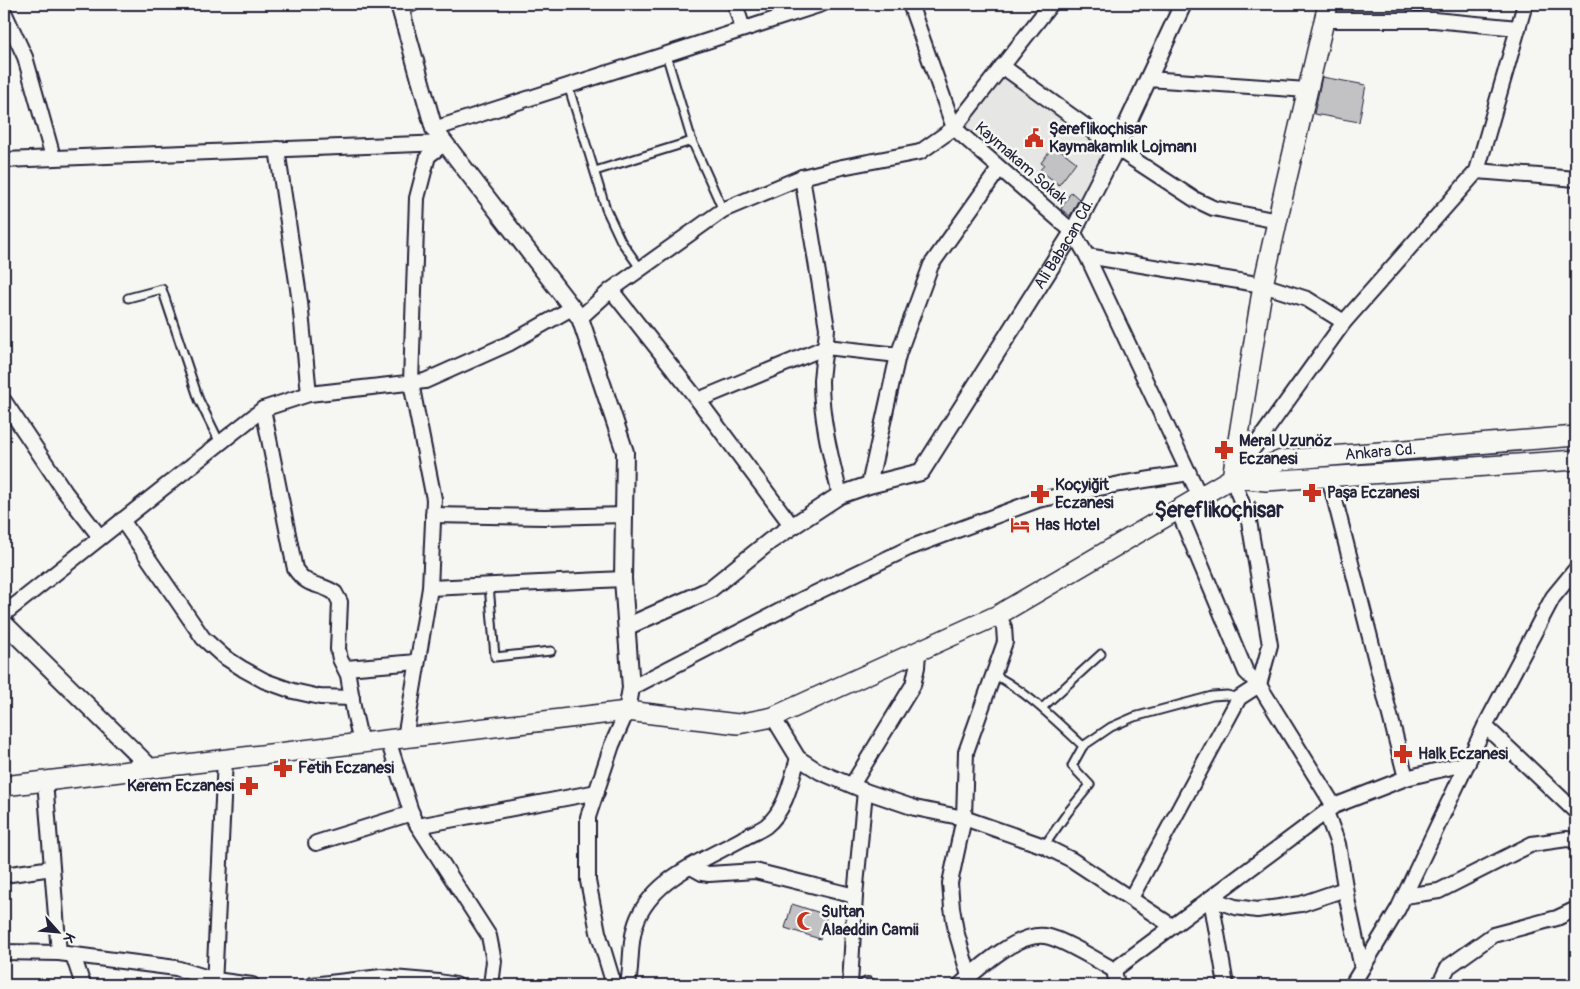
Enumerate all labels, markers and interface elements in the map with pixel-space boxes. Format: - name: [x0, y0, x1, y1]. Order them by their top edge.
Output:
- street label: Kaymakam Sokak: [971, 117, 1072, 209]
- place label: Şereflikoçhisar Kaymakamlık Lojmanı: [1049, 119, 1197, 157]
- public building icon: Şereflikoçhisar Kaymakamlık Lojmanı: [1023, 127, 1045, 149]
- street label: Ali Babacan Cd.: [1029, 196, 1098, 293]
- place label: Meral Uzunöz Eczanesi: [1239, 431, 1333, 469]
- pharmacy icon: Meral Uzunöz Eczanesi: [1213, 439, 1235, 461]
- street label: Ankara Cd.: [1344, 439, 1417, 465]
- place label: Koçyiğit Eczanesi: [1055, 475, 1114, 513]
- pharmacy icon: Paşa Eczanesi: [1301, 482, 1323, 504]
- pharmacy icon: Koçyiğit Eczanesi: [1029, 483, 1051, 505]
- place label: Paşa Eczanesi: [1327, 483, 1420, 503]
- district label: Şereflikoçhisar: [1155, 497, 1284, 524]
- hotel icon: Has Hotel: [1009, 514, 1031, 536]
- place label: Has Hotel: [1035, 515, 1100, 535]
- pharmacy icon: Halk Eczanesi: [1392, 743, 1414, 765]
- place label: Halk Eczanesi: [1418, 744, 1508, 764]
- pharmacy icon: Fetih Eczanesi: [272, 757, 294, 779]
- place label: Fetih Eczanesi: [298, 758, 394, 778]
- pharmacy icon: Kerem Eczanesi: [238, 775, 260, 797]
- place label: Kerem Eczanesi: [127, 776, 234, 796]
- place label: Sultan Alaeddin Camii: [821, 902, 919, 940]
- north arrow: [32, 906, 82, 956]
- mosque icon: Sultan Alaeddin Camii: [795, 910, 817, 932]
- text: K: [59, 930, 79, 946]

